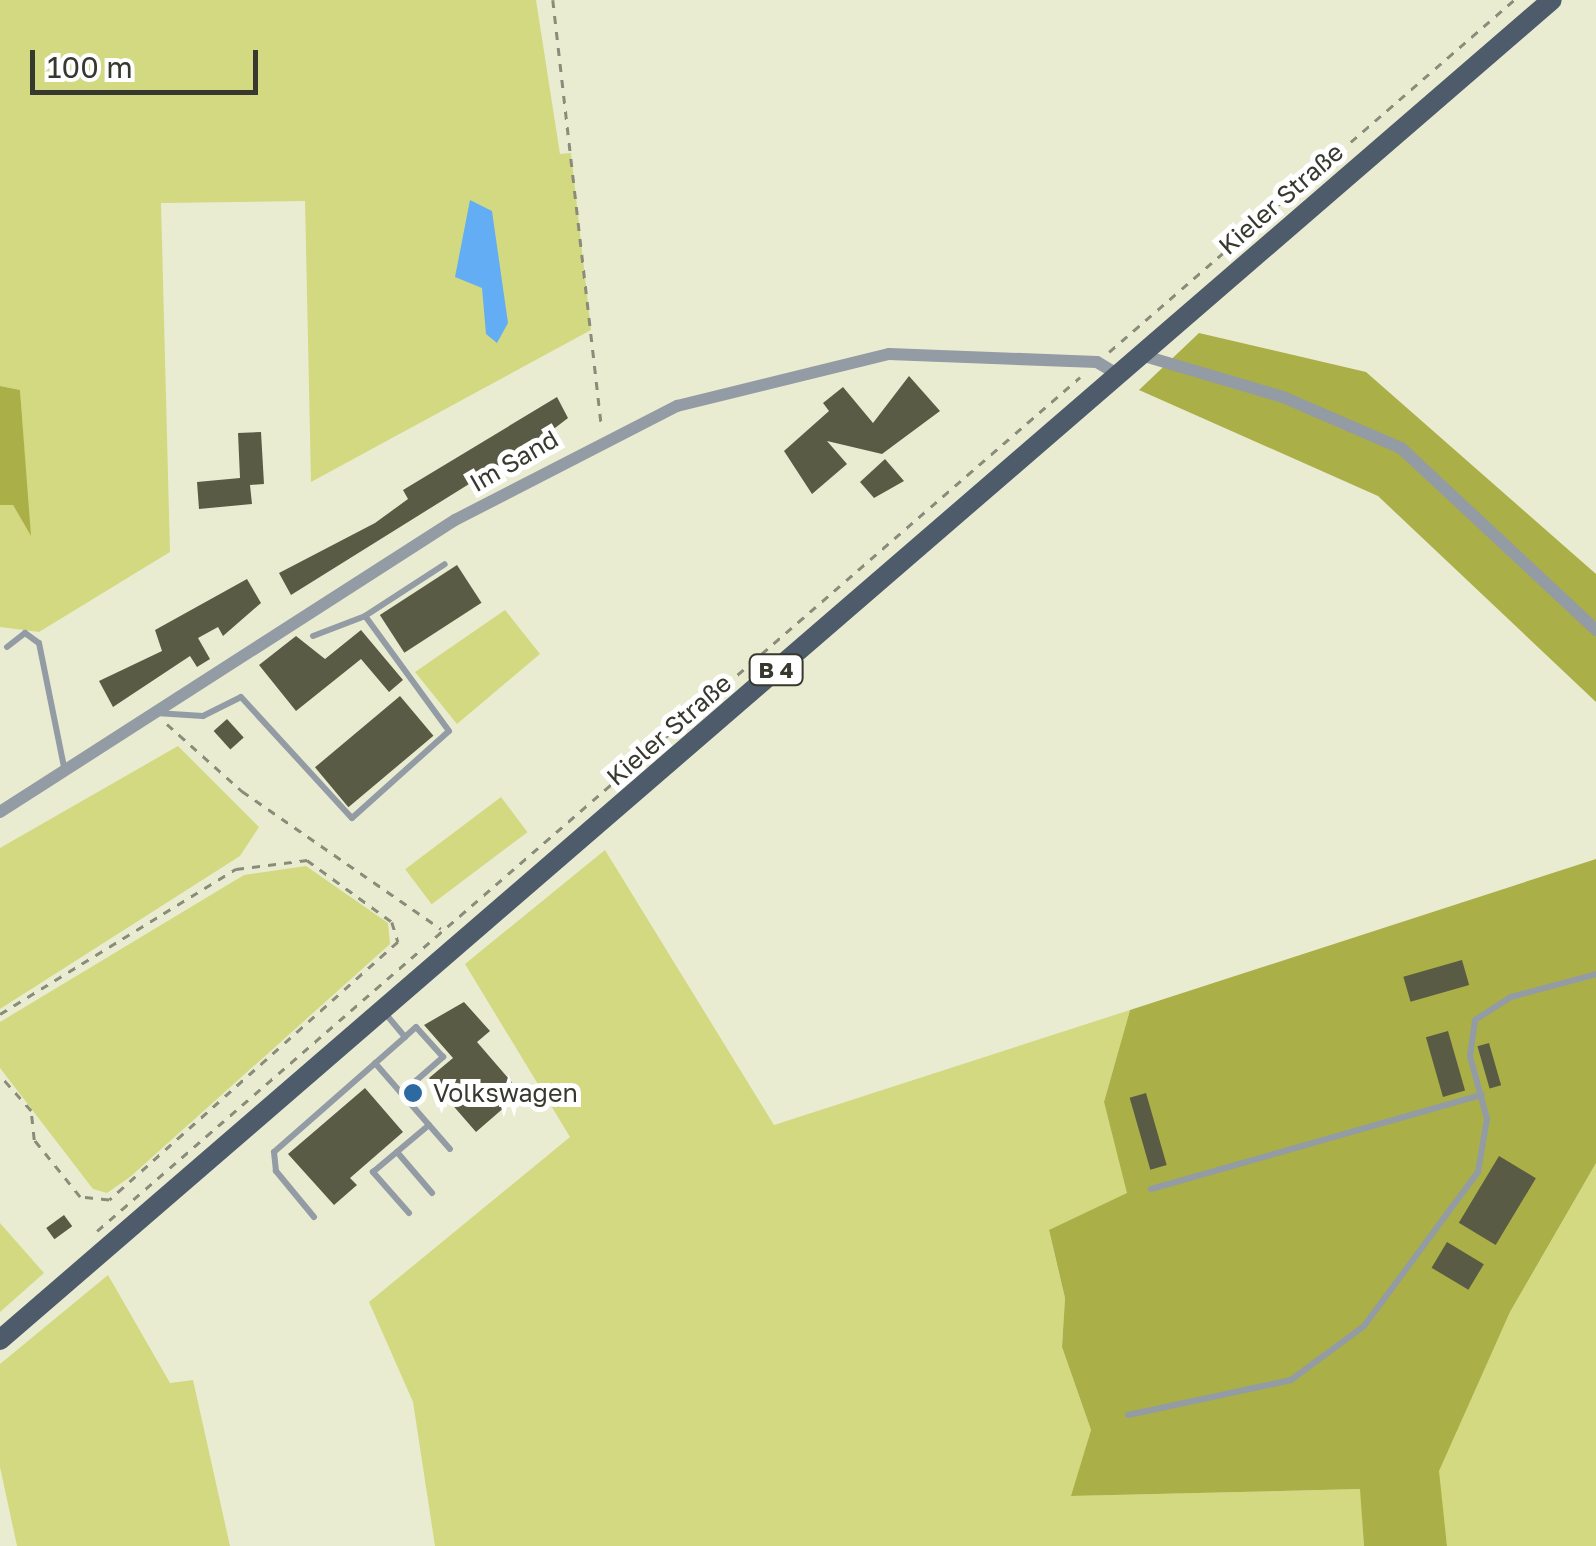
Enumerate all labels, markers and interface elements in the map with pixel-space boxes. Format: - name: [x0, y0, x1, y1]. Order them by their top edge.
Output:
- scale bar: [35, 30, 262, 92]
- text: 100 m: [47, 49, 133, 85]
- street label: Kieler Straße: [1213, 137, 1349, 261]
- street label: Im Sand: [464, 424, 564, 498]
- road number: B 4: [748, 653, 804, 687]
- street label: Kieler Straße: [601, 668, 737, 792]
- place label: Volkswagen: [433, 1078, 578, 1108]
- marker: Volkswagen: [402, 1082, 424, 1104]

